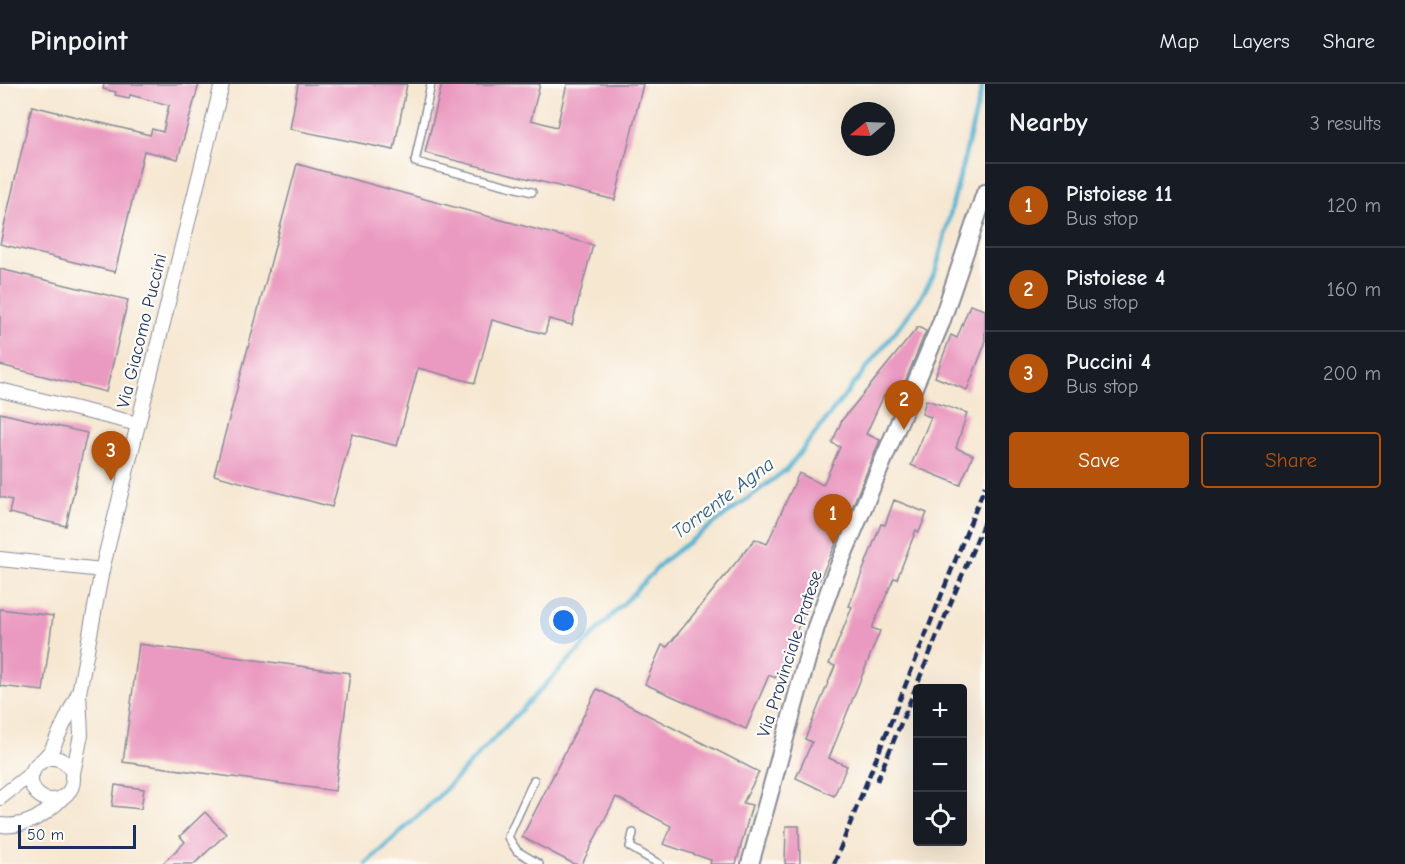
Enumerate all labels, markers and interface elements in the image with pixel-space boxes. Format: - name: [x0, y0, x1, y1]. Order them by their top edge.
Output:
- text: Pinpoint: [30, 25, 128, 57]
- text: Map: [1160, 29, 1199, 53]
- text: Layers: [1232, 29, 1290, 53]
- text: Share: [1323, 29, 1375, 53]
- north arrow: [841, 102, 895, 156]
- text: Nearby: [1009, 108, 1088, 138]
- text: 3 results: [1310, 112, 1381, 135]
- text: Pistoiese 11: [1066, 181, 1172, 207]
- text: 1: [1025, 194, 1032, 217]
- text: 120 m: [1327, 194, 1381, 217]
- text: Bus stop: [1066, 207, 1138, 230]
- street label: Via Giacomo Puccini: [113, 251, 171, 411]
- text: Pistoiese 4: [1066, 265, 1165, 291]
- text: 2: [1024, 278, 1033, 301]
- text: 160 m: [1327, 278, 1381, 301]
- text: Bus stop: [1066, 291, 1138, 314]
- text: Puccini 4: [1066, 349, 1151, 375]
- text: 3: [1024, 362, 1033, 385]
- text: 200 m: [1323, 362, 1381, 385]
- text: Bus stop: [1066, 375, 1138, 398]
- pin: 2: [884, 380, 924, 430]
- pin: 3: [92, 432, 130, 481]
- button: Save: [1009, 432, 1189, 488]
- button: Share: [1201, 432, 1381, 488]
- water label: Torrente Agna: [667, 452, 779, 544]
- pin: 1: [814, 494, 852, 544]
- street label: Via Provinciale Pratese: [753, 568, 827, 740]
- your location: [549, 606, 578, 635]
- map controls: [913, 684, 967, 846]
- button: +: [913, 684, 967, 738]
- button: −: [913, 738, 967, 792]
- button: locate: [913, 792, 967, 846]
- scale bar: [18, 822, 136, 850]
- text: 50 m: [27, 826, 64, 844]

